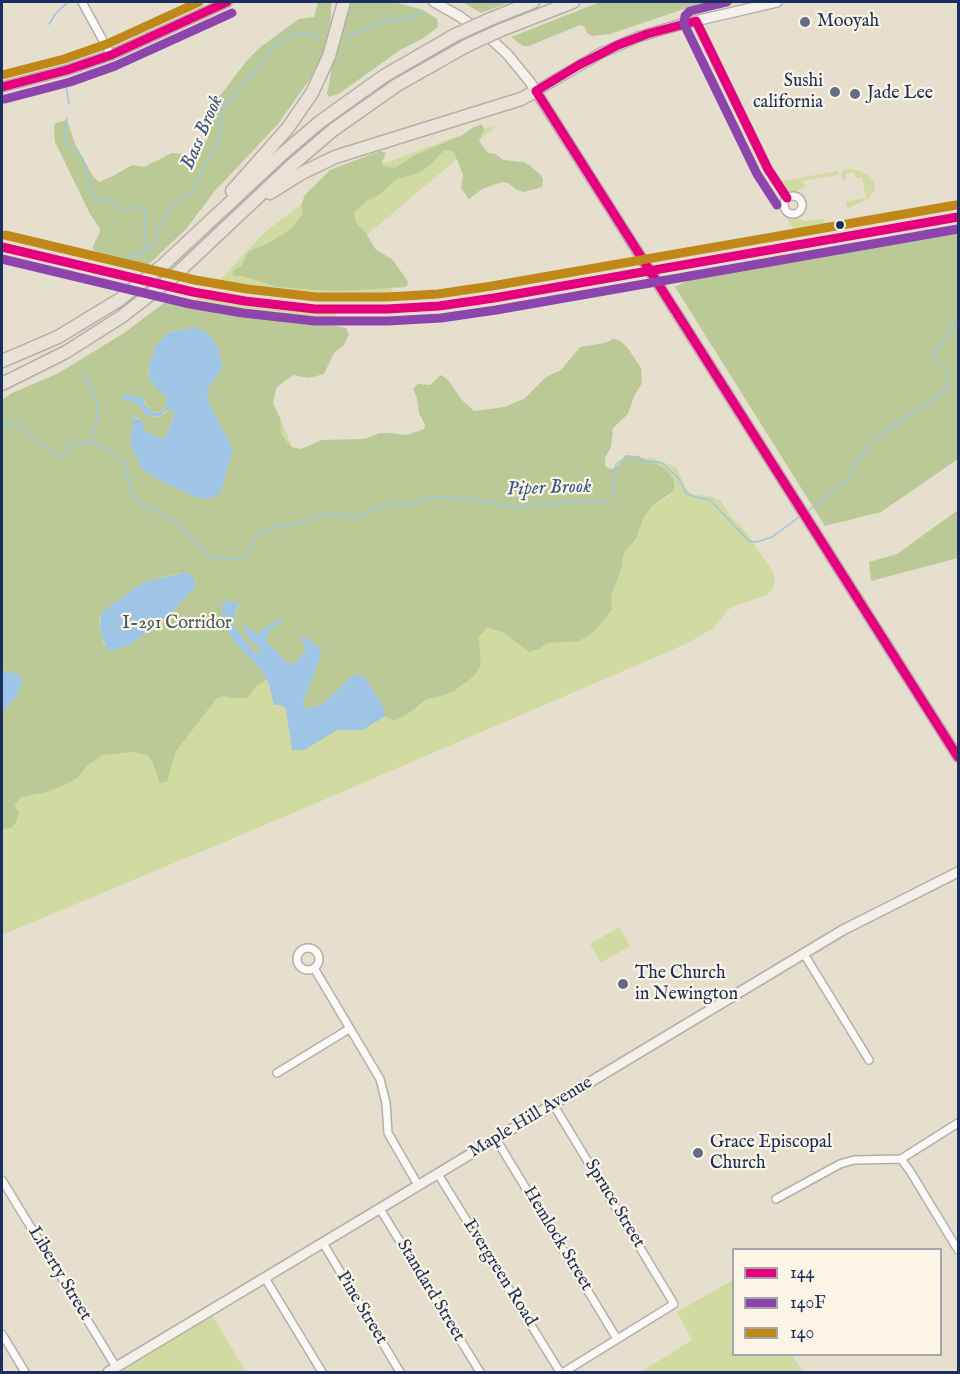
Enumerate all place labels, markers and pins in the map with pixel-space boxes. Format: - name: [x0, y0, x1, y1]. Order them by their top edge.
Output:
- place label: Mooyah: [817, 11, 879, 33]
- marker: Mooyah: [798, 15, 812, 29]
- place label: Sushi california: [753, 71, 823, 113]
- place label: Jade Lee: [867, 83, 933, 105]
- marker: Sushi california: [828, 85, 842, 99]
- marker: Jade Lee: [848, 87, 862, 101]
- unlabelled marker: [834, 219, 846, 231]
- place label: The Church in Newington: [635, 963, 738, 1006]
- marker: The Church in Newington: [616, 977, 630, 991]
- place label: Grace Episcopal Church: [710, 1132, 832, 1174]
- marker: Grace Episcopal Church: [691, 1146, 705, 1160]

